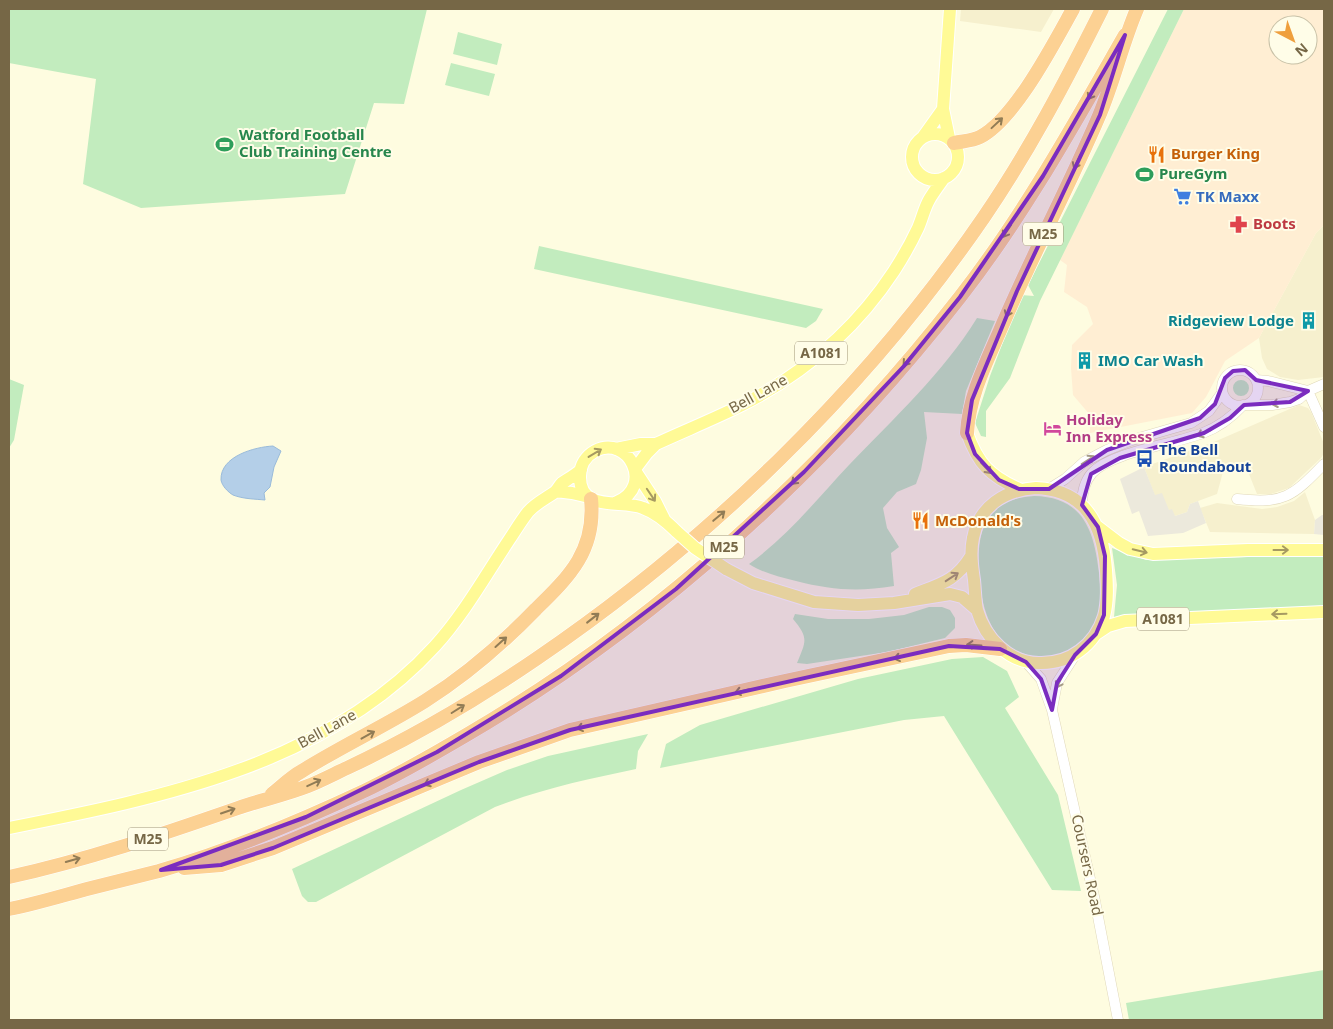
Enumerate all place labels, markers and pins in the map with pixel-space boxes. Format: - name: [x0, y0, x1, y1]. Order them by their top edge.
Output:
- place label: Watford Football Club Training Centre: [239, 124, 392, 161]
- sports icon: Watford Football Club Training Centre: [215, 134, 235, 154]
- place label: Burger King: [1171, 143, 1260, 163]
- restaurant icon: Burger King: [1147, 144, 1167, 164]
- place label: PureGym: [1159, 163, 1227, 183]
- sports icon: PureGym: [1135, 164, 1155, 184]
- place label: TK Maxx: [1196, 186, 1259, 206]
- supermarket icon: TK Maxx: [1172, 187, 1192, 207]
- place label: Boots: [1253, 213, 1296, 233]
- pharmacy icon: Boots: [1229, 214, 1249, 234]
- place label: Ridgeview Lodge: [1168, 310, 1294, 330]
- building icon: Ridgeview Lodge: [1298, 311, 1318, 331]
- place label: IMO Car Wash: [1098, 350, 1203, 370]
- building icon: IMO Car Wash: [1074, 351, 1094, 371]
- place label: Holiday Inn Express: [1066, 409, 1152, 446]
- hotel icon: Holiday Inn Express: [1042, 419, 1062, 439]
- place label: The Bell Roundabout: [1159, 439, 1252, 476]
- bus stop icon: The Bell Roundabout: [1135, 449, 1155, 469]
- place label: McDonald's: [935, 510, 1021, 530]
- restaurant icon: McDonald's: [911, 511, 931, 531]

